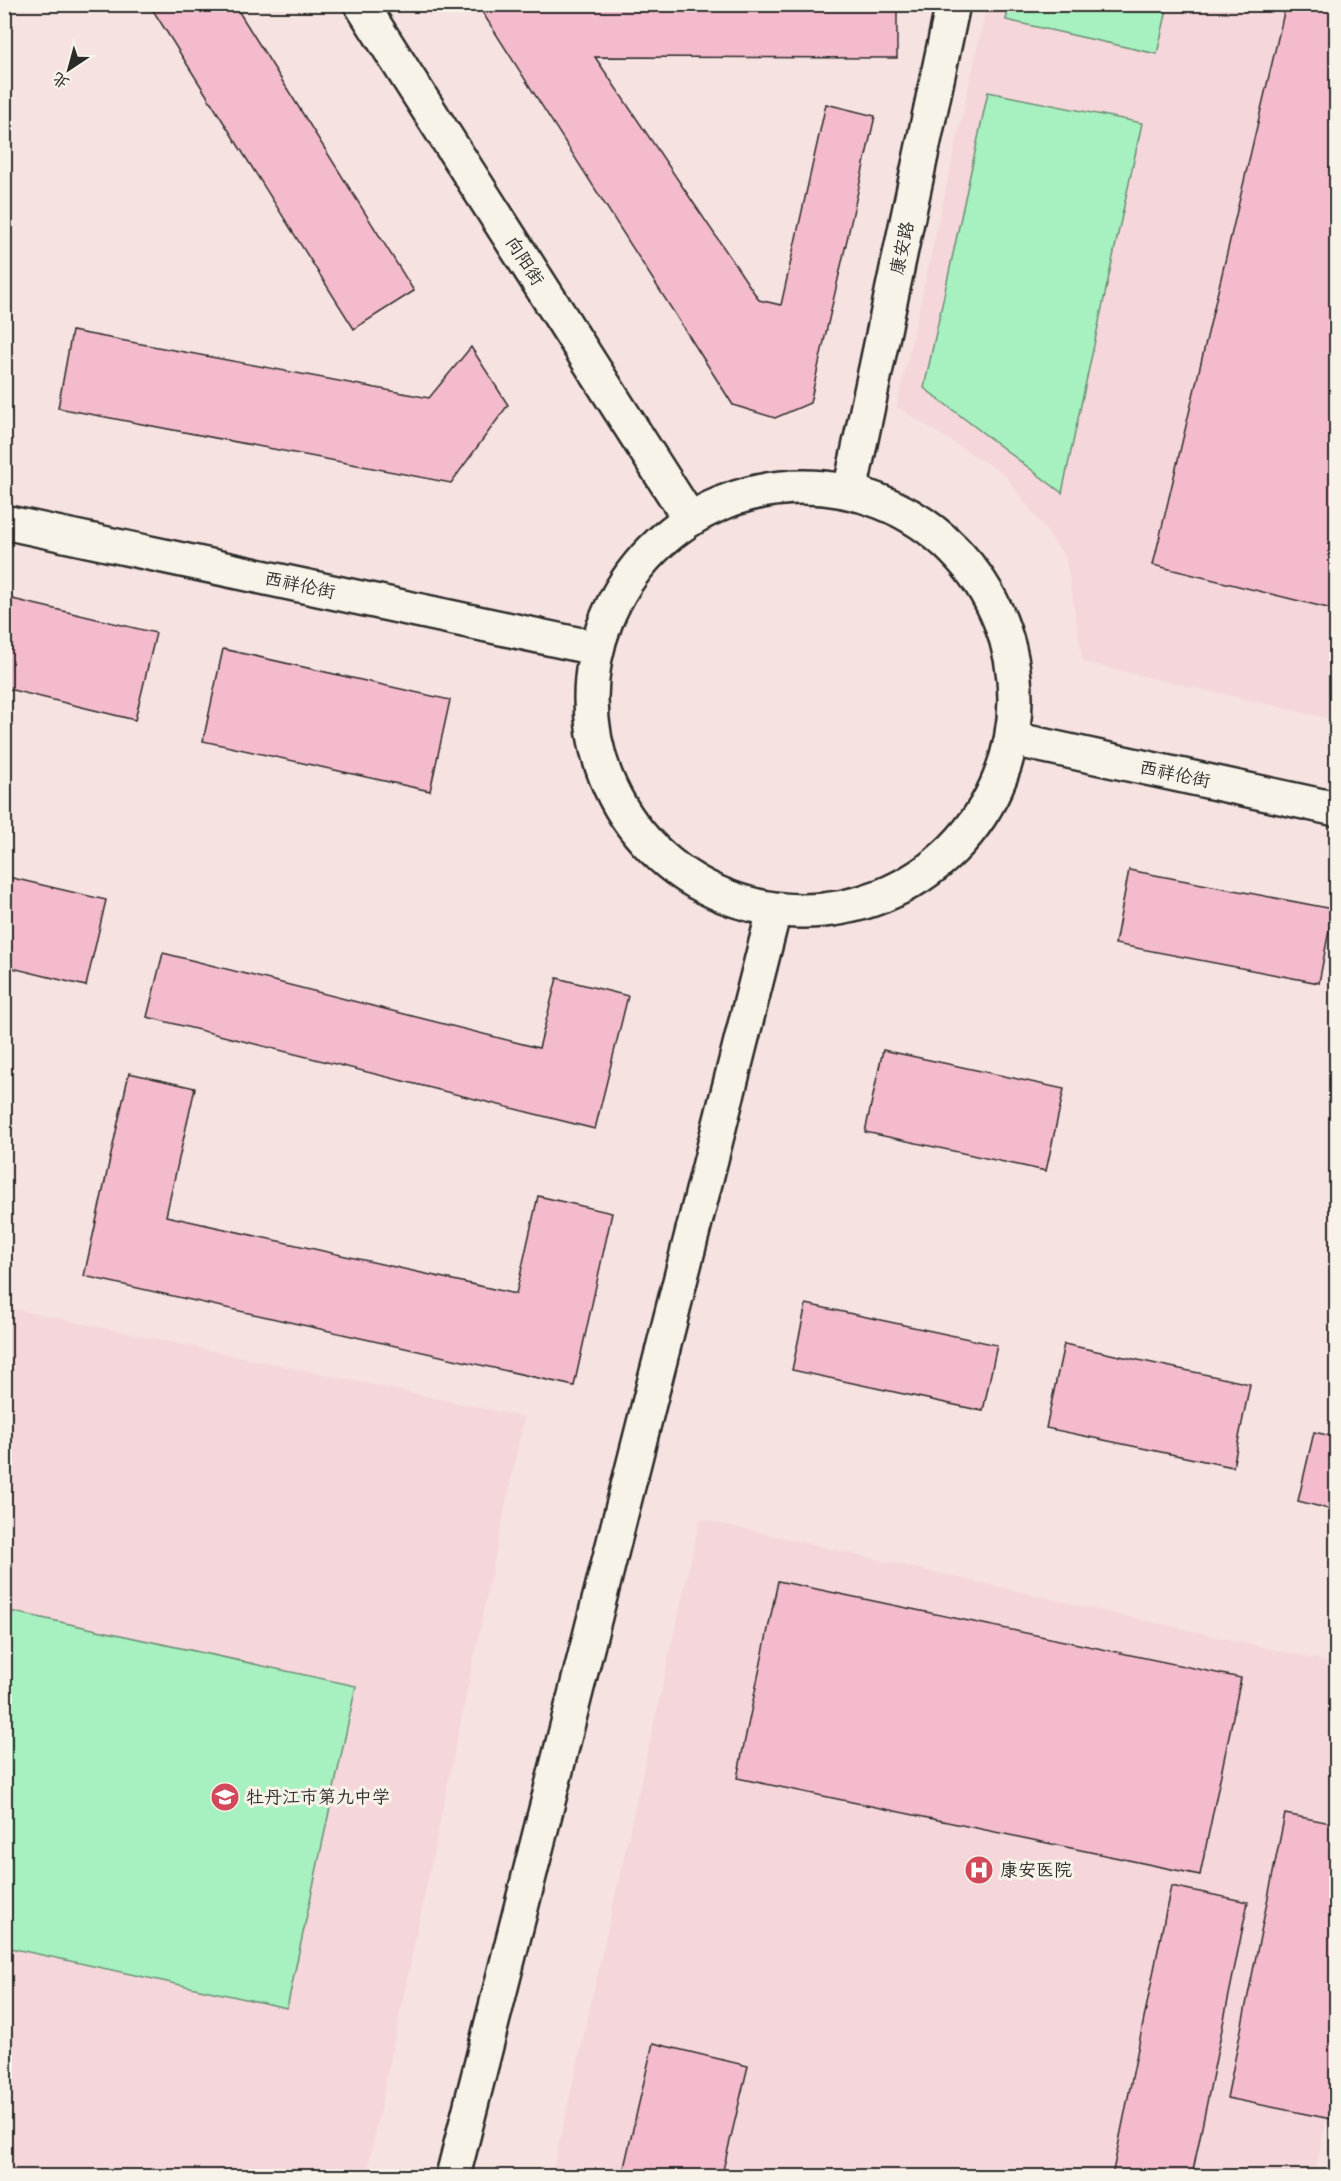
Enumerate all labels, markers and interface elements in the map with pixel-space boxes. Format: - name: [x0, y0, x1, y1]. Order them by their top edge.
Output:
- north arrow: [39, 39, 99, 99]
- text: 北: [48, 68, 73, 93]
- street label: 康安路: [886, 219, 918, 277]
- street label: 向阳街: [501, 232, 549, 290]
- street label: 西祥伦街: [262, 567, 338, 603]
- street label: 西祥伦街: [1137, 756, 1213, 792]
- school or university icon: 牡丹江市第九中学: [209, 1781, 241, 1813]
- place label: 牡丹江市第九中学: [246, 1786, 390, 1808]
- hospital icon: 康安医院: [963, 1854, 995, 1886]
- place label: 康安医院: [1000, 1859, 1072, 1881]

